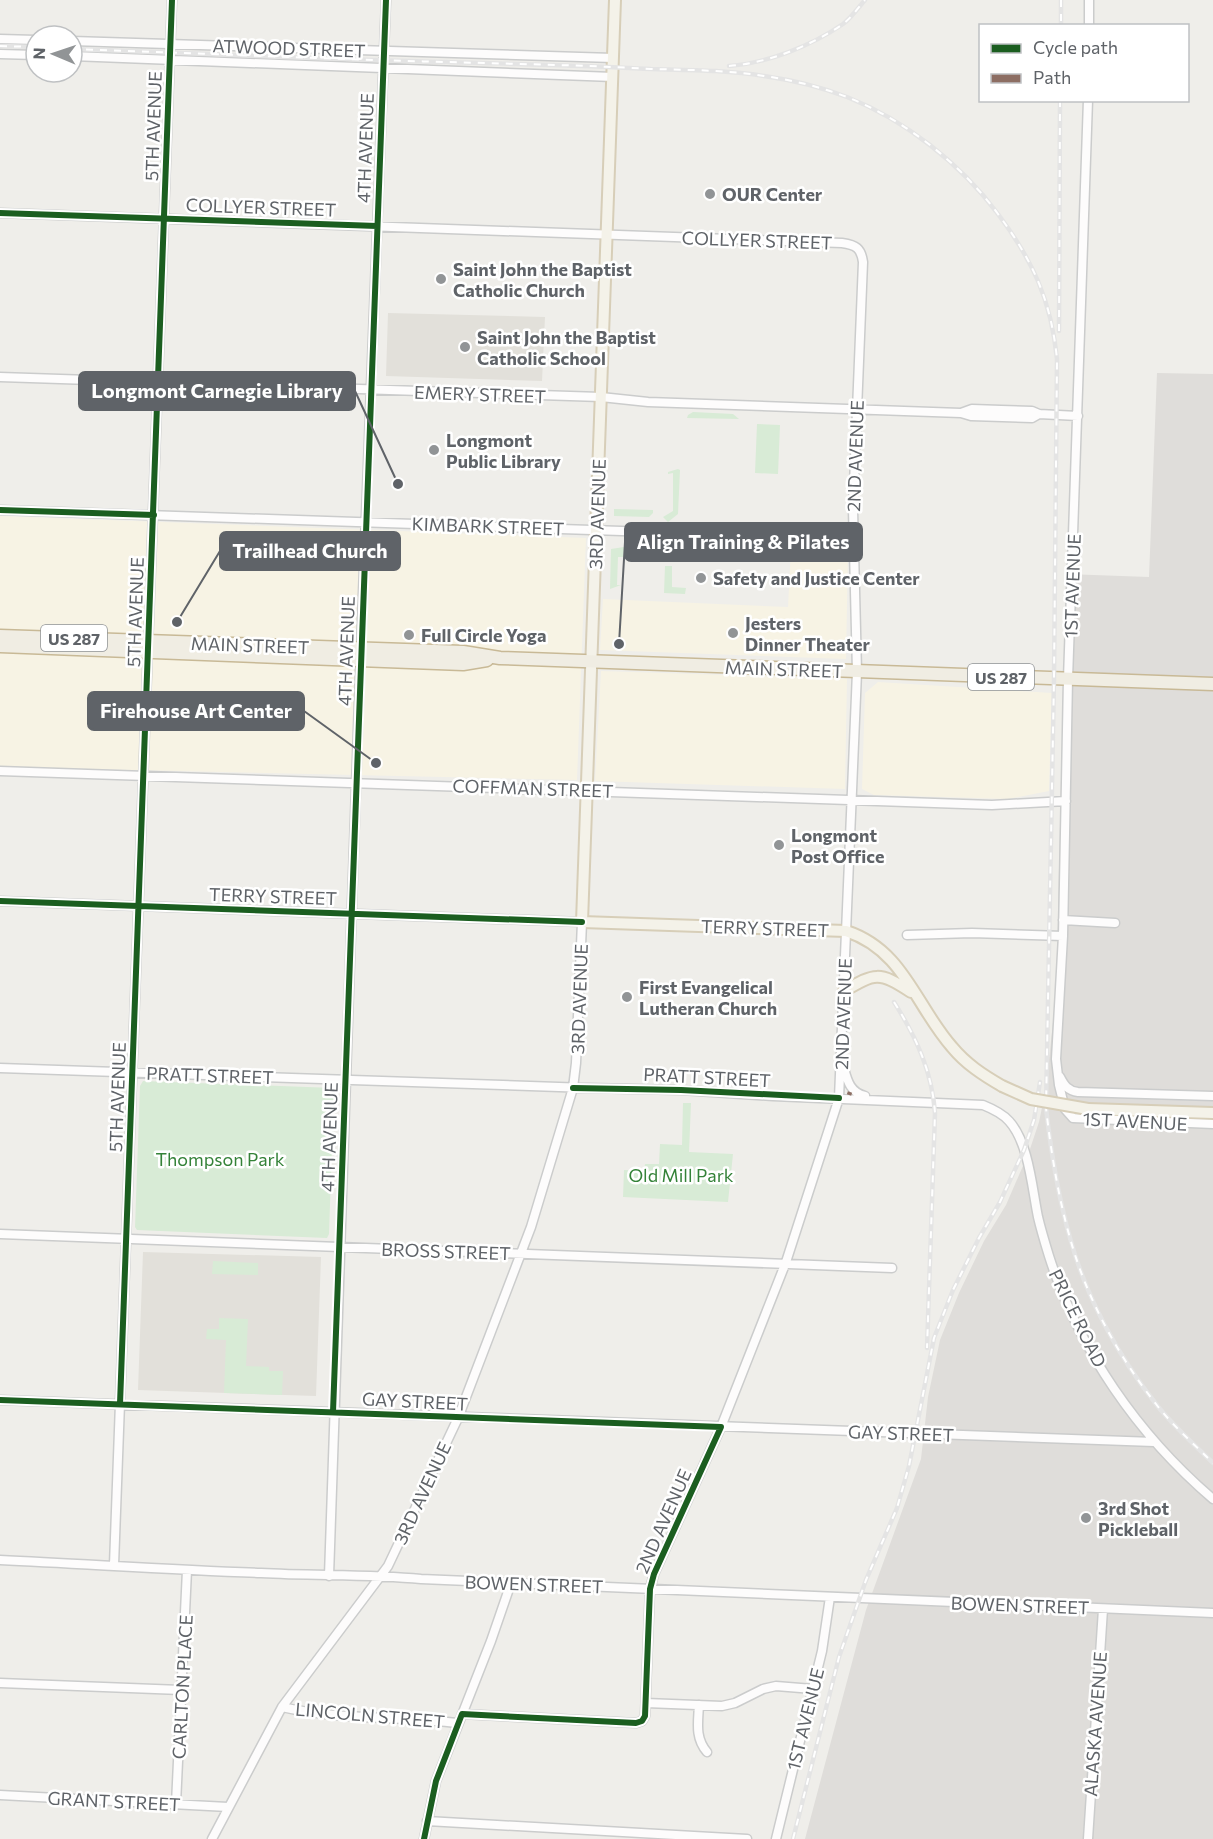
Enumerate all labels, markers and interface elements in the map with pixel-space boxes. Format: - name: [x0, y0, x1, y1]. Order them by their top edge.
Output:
- north arrow: [24, 24, 84, 84]
- legend: [979, 24, 1189, 102]
- street label: ATWOOD STREET: [212, 34, 366, 62]
- text: Cycle path: [1033, 36, 1118, 58]
- text: N: [29, 47, 48, 60]
- text: Path: [1033, 66, 1071, 88]
- street label: 5TH AVENUE: [140, 71, 166, 181]
- street label: 4TH AVENUE: [352, 93, 378, 203]
- place label: OUR Center: [722, 183, 823, 205]
- marker: OUR Center: [703, 187, 717, 201]
- street label: COLLYER STREET: [185, 193, 337, 221]
- street label: COLLYER STREET: [681, 226, 833, 254]
- place label: Saint John the Baptist Catholic Church: [453, 258, 632, 301]
- marker: Saint John the Baptist Catholic Church: [434, 272, 448, 286]
- place label: Saint John the Baptist Catholic School: [477, 326, 656, 369]
- marker: Saint John the Baptist Catholic School: [458, 340, 472, 354]
- callout: Longmont Carnegie Library: [79, 372, 355, 410]
- text: Longmont Carnegie Library: [91, 378, 343, 402]
- street label: EMERY STREET: [414, 381, 546, 407]
- street label: 2ND AVENUE: [842, 400, 868, 512]
- place label: Longmont Public Library: [446, 429, 561, 472]
- marker: Longmont Public Library: [427, 443, 441, 457]
- street label: 3RD AVENUE: [584, 458, 610, 570]
- street label: KIMBARK STREET: [411, 512, 565, 540]
- callout: Align Training & Pilates: [625, 523, 862, 561]
- text: Align Training & Pilates: [637, 529, 849, 553]
- callout: Trailhead Church: [220, 532, 400, 570]
- street label: 1ST AVENUE: [1059, 533, 1085, 639]
- text: Trailhead Church: [232, 538, 388, 562]
- street label: 5TH AVENUE: [122, 557, 148, 667]
- place label: Safety and Justice Center: [713, 567, 920, 589]
- marker: Safety and Justice Center: [694, 571, 708, 585]
- street label: 4TH AVENUE: [333, 596, 359, 706]
- place label: Jesters Dinner Theater: [745, 612, 870, 655]
- place label: Full Circle Yoga: [421, 624, 546, 646]
- road number: US 287: [41, 625, 107, 651]
- marker: Jesters Dinner Theater: [726, 626, 740, 640]
- marker: Full Circle Yoga: [402, 628, 416, 642]
- street label: MAIN STREET: [190, 632, 310, 658]
- street label: MAIN STREET: [724, 656, 844, 682]
- road number: US 287: [968, 664, 1034, 690]
- callout: Firehouse Art Center: [88, 692, 304, 730]
- text: Firehouse Art Center: [100, 698, 292, 722]
- street label: COFFMAN STREET: [452, 774, 614, 802]
- place label: Longmont Post Office: [791, 824, 884, 867]
- marker: Longmont Post Office: [772, 838, 786, 852]
- street label: TERRY STREET: [209, 883, 337, 909]
- street label: TERRY STREET: [701, 915, 829, 941]
- street label: 3RD AVENUE: [566, 943, 592, 1055]
- street label: 2ND AVENUE: [830, 958, 856, 1070]
- place label: First Evangelical Lutheran Church: [639, 976, 777, 1019]
- marker: First Evangelical Lutheran Church: [620, 990, 634, 1004]
- street label: 5TH AVENUE: [104, 1042, 130, 1152]
- street label: PRATT STREET: [146, 1062, 274, 1088]
- street label: PRATT STREET: [643, 1063, 771, 1091]
- street label: 4TH AVENUE: [316, 1082, 342, 1192]
- street label: 1ST AVENUE: [1082, 1107, 1188, 1135]
- park label: Thompson Park: [155, 1148, 285, 1170]
- park label: Old Mill Park: [628, 1164, 734, 1186]
- street label: BROSS STREET: [381, 1238, 511, 1264]
- street label: PRICE ROAD: [1045, 1265, 1111, 1371]
- street label: GAY STREET: [361, 1387, 469, 1415]
- street label: GAY STREET: [848, 1420, 954, 1446]
- street label: 3RD AVENUE: [389, 1438, 455, 1548]
- street label: 2ND AVENUE: [630, 1465, 696, 1577]
- place label: 3rd Shot Pickleball: [1098, 1497, 1178, 1540]
- marker: 3rd Shot Pickleball: [1079, 1511, 1093, 1525]
- street label: BOWEN STREET: [464, 1571, 604, 1597]
- street label: BOWEN STREET: [950, 1592, 1090, 1618]
- street label: CARLTON PLACE: [167, 1614, 197, 1760]
- street label: ALASKA AVENUE: [1079, 1651, 1111, 1797]
- street label: 1ST AVENUE: [782, 1666, 828, 1772]
- street label: LINCOLN STREET: [294, 1698, 446, 1732]
- street label: GRANT STREET: [47, 1787, 181, 1815]

